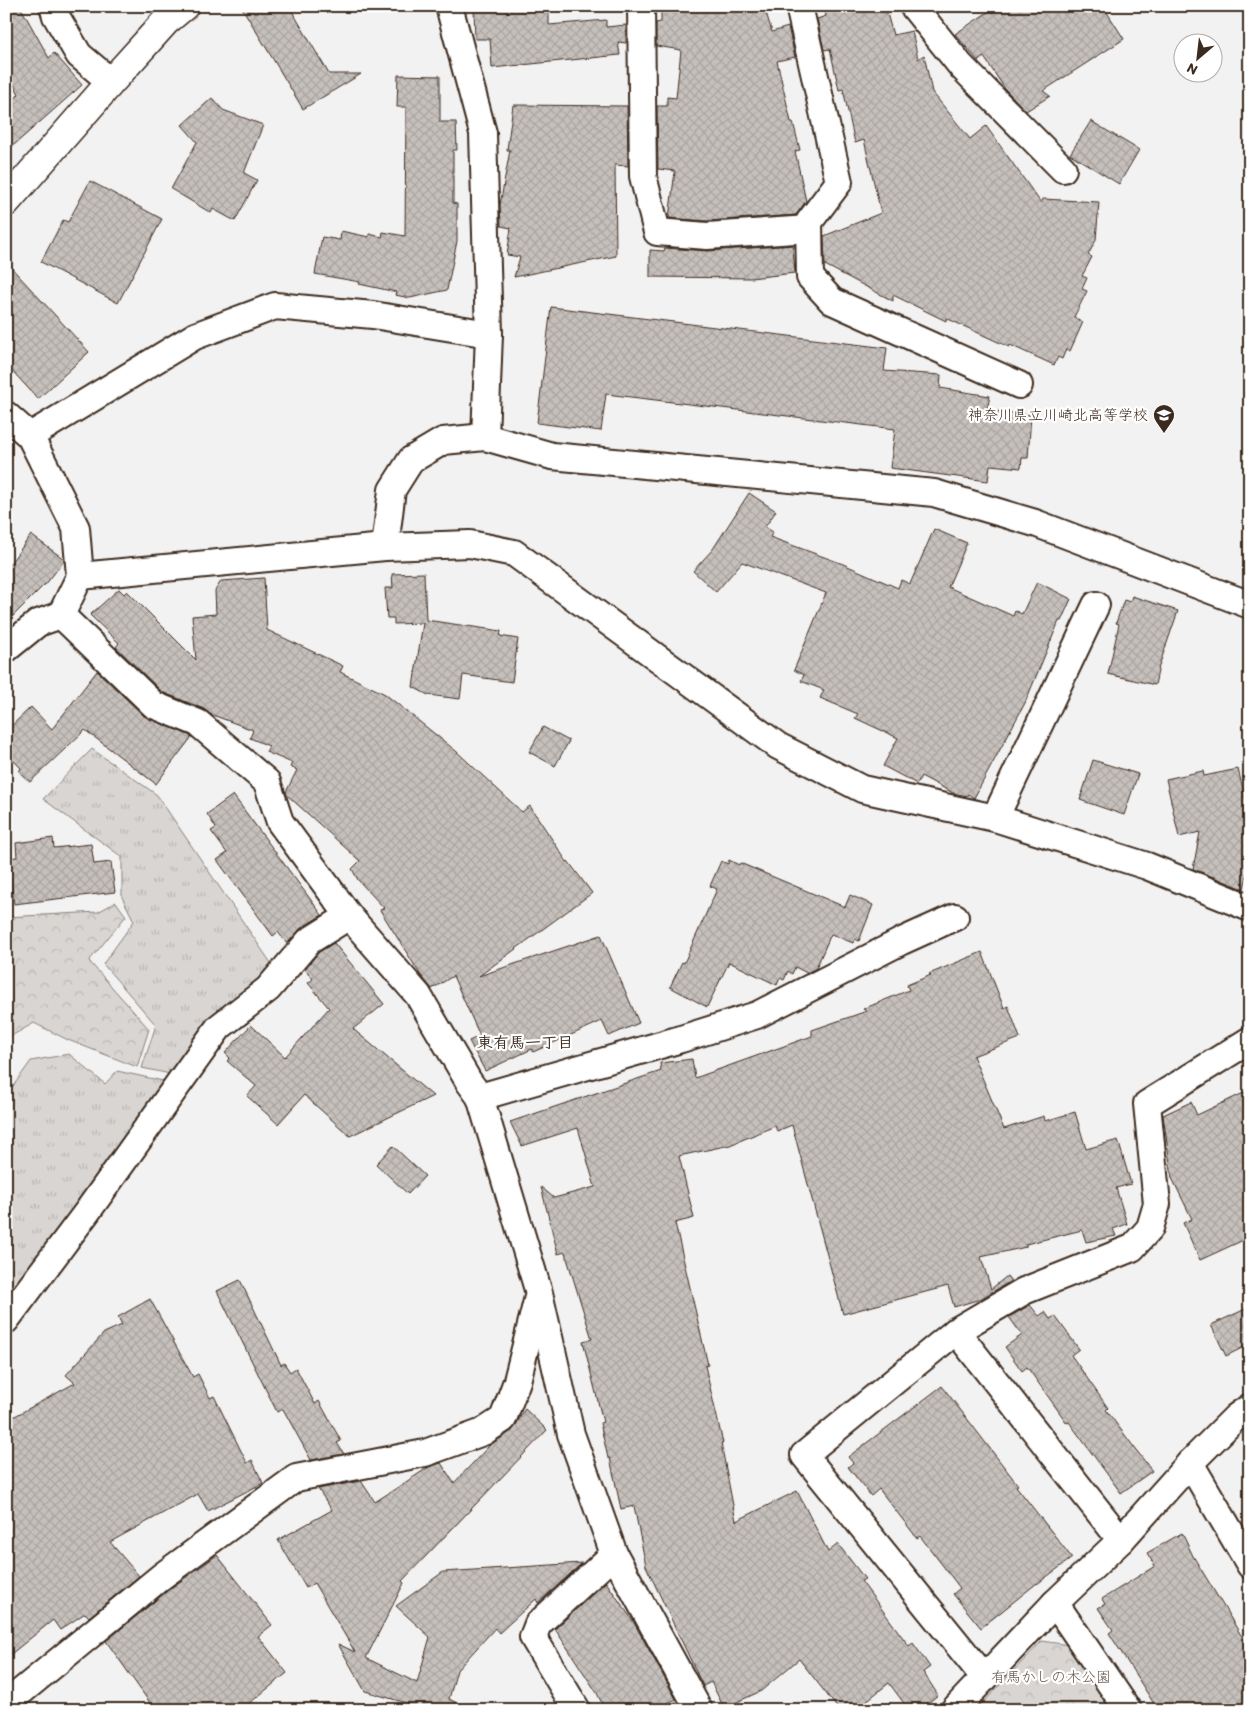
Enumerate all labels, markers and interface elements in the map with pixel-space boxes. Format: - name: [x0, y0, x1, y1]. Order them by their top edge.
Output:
- north arrow: [1174, 32, 1224, 82]
- text: N: [1184, 59, 1200, 79]
- school or university icon: 神奈川県立川崎北高等学校: [1152, 403, 1176, 434]
- place label: 神奈川県立川崎北高等学校: [968, 406, 1148, 424]
- district label: 東有馬一丁目: [477, 1033, 573, 1052]
- park label: 有馬かしの木公園: [991, 1668, 1111, 1686]

